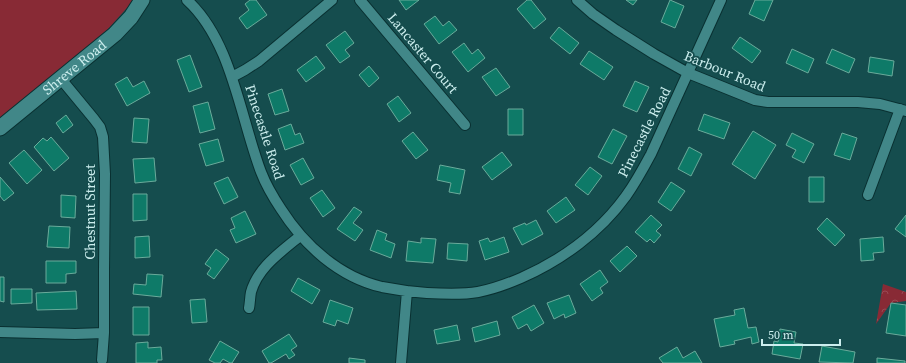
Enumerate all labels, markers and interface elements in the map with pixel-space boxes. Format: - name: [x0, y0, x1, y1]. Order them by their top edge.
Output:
- street label: Lancaster Court: [383, 8, 463, 98]
- street label: Shreve Road: [38, 35, 111, 99]
- street label: Barbour Road: [681, 46, 769, 96]
- street label: Pinecastle Road: [240, 82, 290, 182]
- street label: Pinecastle Road: [613, 83, 675, 181]
- street label: Chestnut Street: [80, 164, 100, 260]
- scale bar: [762, 321, 840, 347]
- text: 50 m: [768, 327, 794, 343]

